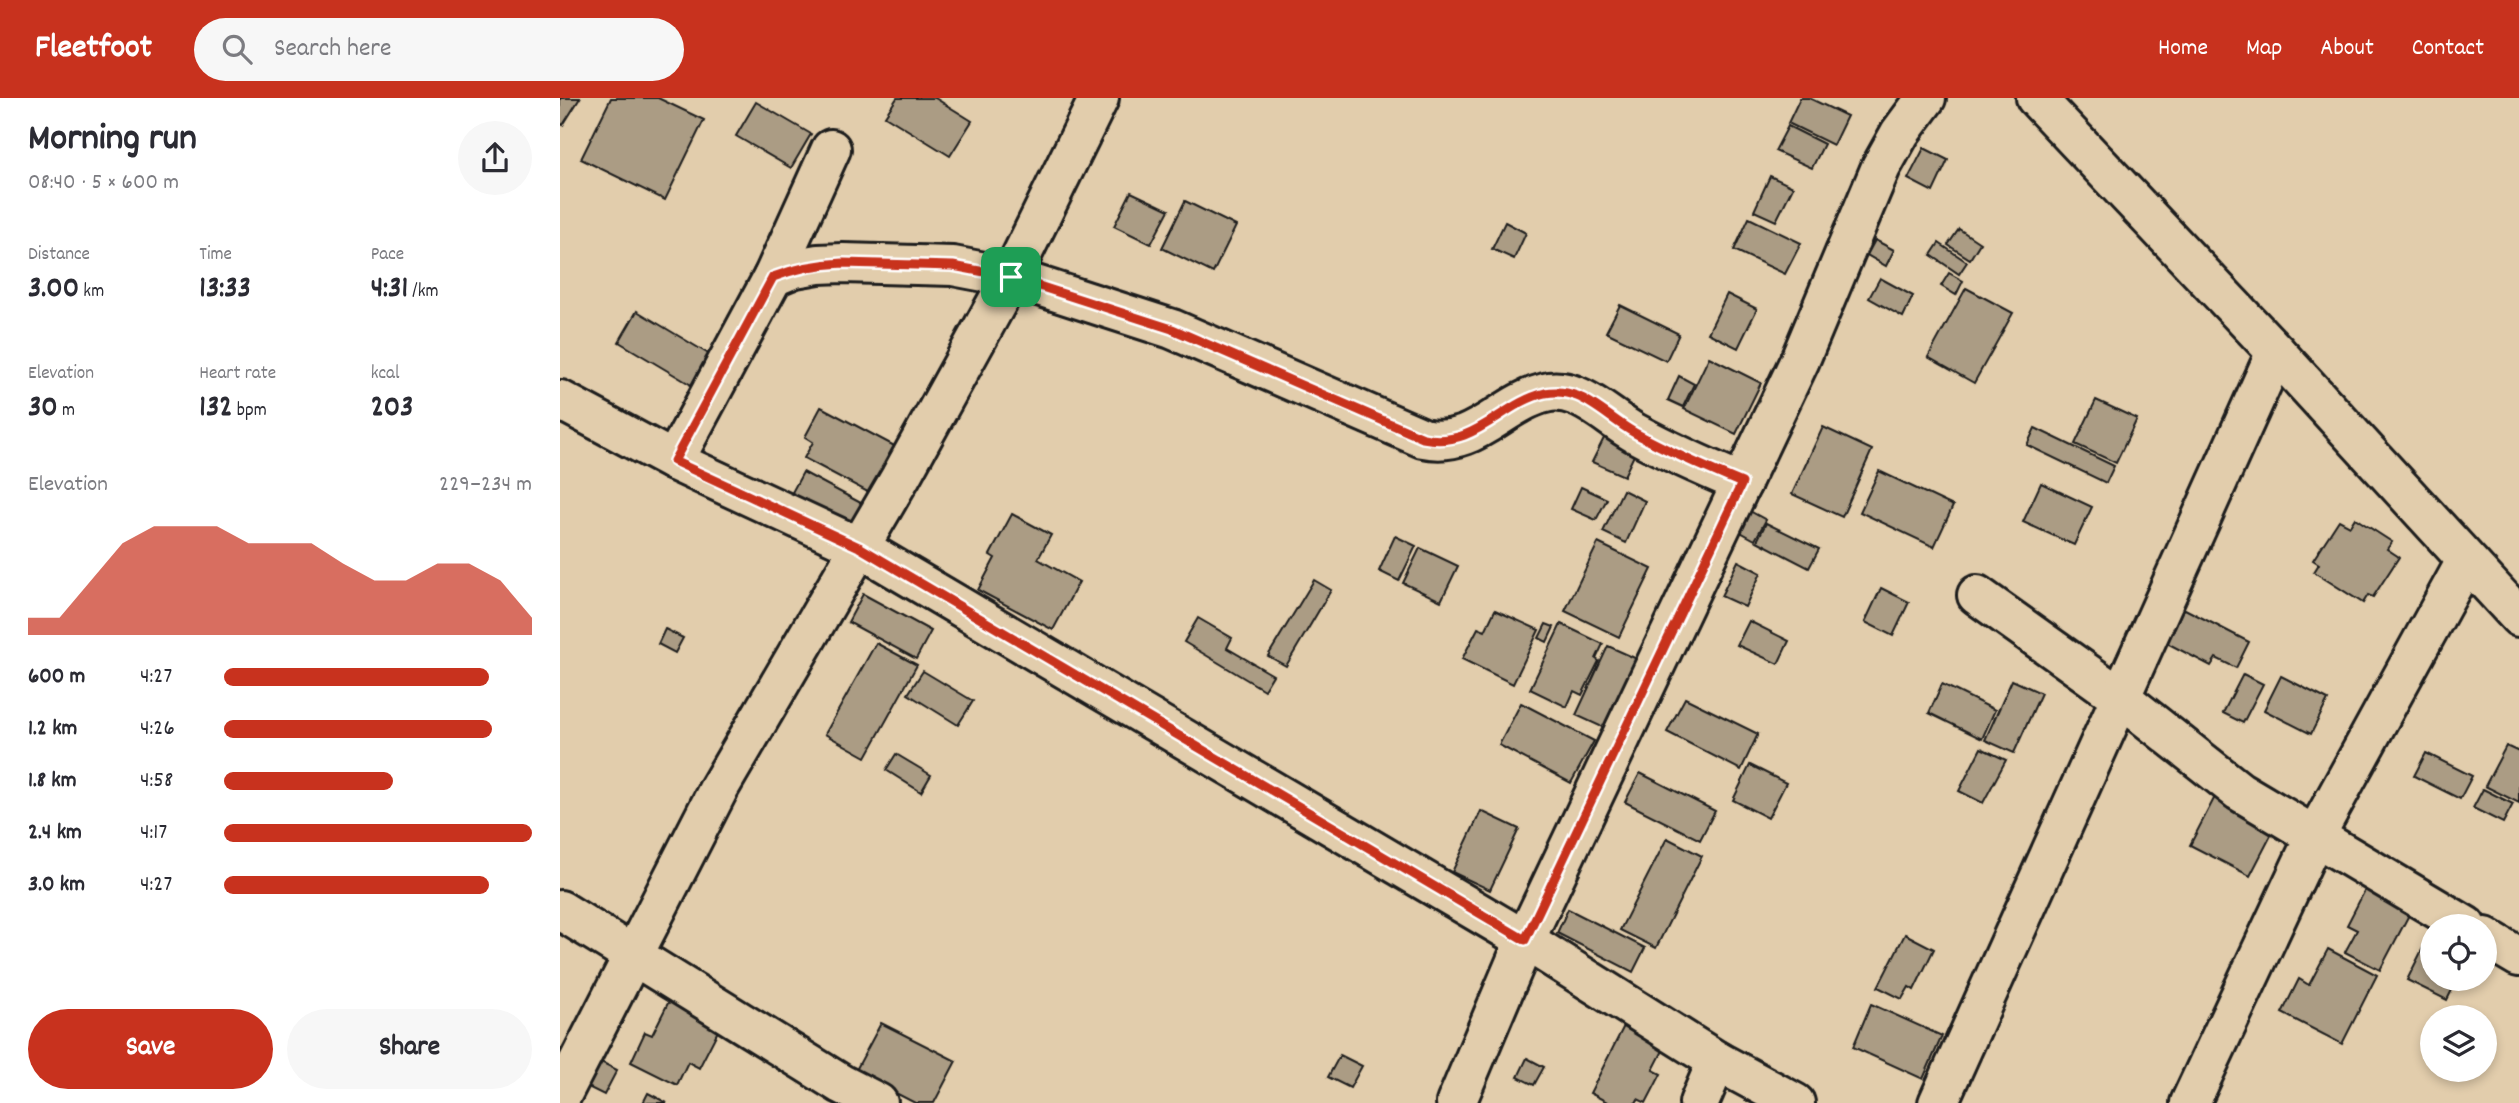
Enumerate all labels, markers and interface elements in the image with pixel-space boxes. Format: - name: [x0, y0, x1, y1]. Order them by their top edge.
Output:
- search box: [194, 18, 684, 81]
- text: Fleetfoot: [35, 26, 152, 73]
- icon: search: [218, 30, 256, 68]
- text: Search here: [274, 31, 391, 68]
- text: Home: [2158, 32, 2208, 66]
- text: Map: [2246, 32, 2282, 66]
- text: About: [2320, 32, 2374, 66]
- text: Contact: [2412, 32, 2484, 66]
- text: Morning run: [28, 113, 197, 168]
- button: share: [458, 121, 532, 195]
- text: 08:40 · 5 × 600 m: [28, 167, 179, 200]
- text: Distance: [28, 242, 90, 269]
- text: Time: [199, 242, 232, 269]
- text: Pace: [371, 242, 404, 269]
- pin: [981, 247, 1041, 307]
- icon: arrive: [992, 258, 1030, 296]
- text: 3.00: [28, 269, 79, 312]
- text: 13:33: [199, 269, 251, 312]
- text: 4:31: [371, 269, 408, 312]
- text: km: [79, 279, 104, 306]
- text: /km: [408, 279, 439, 306]
- text: Elevation: [28, 361, 94, 388]
- text: Heart rate: [199, 361, 276, 388]
- text: kcal: [371, 361, 400, 388]
- text: 30: [28, 388, 58, 431]
- text: 132: [199, 388, 232, 431]
- text: 203: [371, 388, 413, 431]
- text: m: [58, 398, 75, 425]
- text: bpm: [232, 398, 267, 425]
- text: Elevation: [28, 469, 108, 502]
- text: 229–234 m: [439, 469, 532, 502]
- text: 600 m: [28, 661, 85, 694]
- text: 4:27: [140, 661, 172, 694]
- text: 1.2 km: [28, 713, 77, 746]
- text: 4:26: [140, 713, 175, 746]
- text: 1.8 km: [28, 765, 77, 798]
- text: 4:58: [140, 765, 173, 798]
- text: 2.4 km: [28, 817, 82, 850]
- text: 4:17: [140, 817, 167, 850]
- text: 3.0 km: [28, 869, 85, 902]
- text: 4:27: [140, 869, 172, 902]
- map controls: [2420, 914, 2497, 1082]
- button: locate: [2420, 914, 2497, 991]
- button: layers: [2420, 1005, 2497, 1082]
- button: Save: [28, 1009, 273, 1089]
- button: Share: [287, 1009, 532, 1089]

